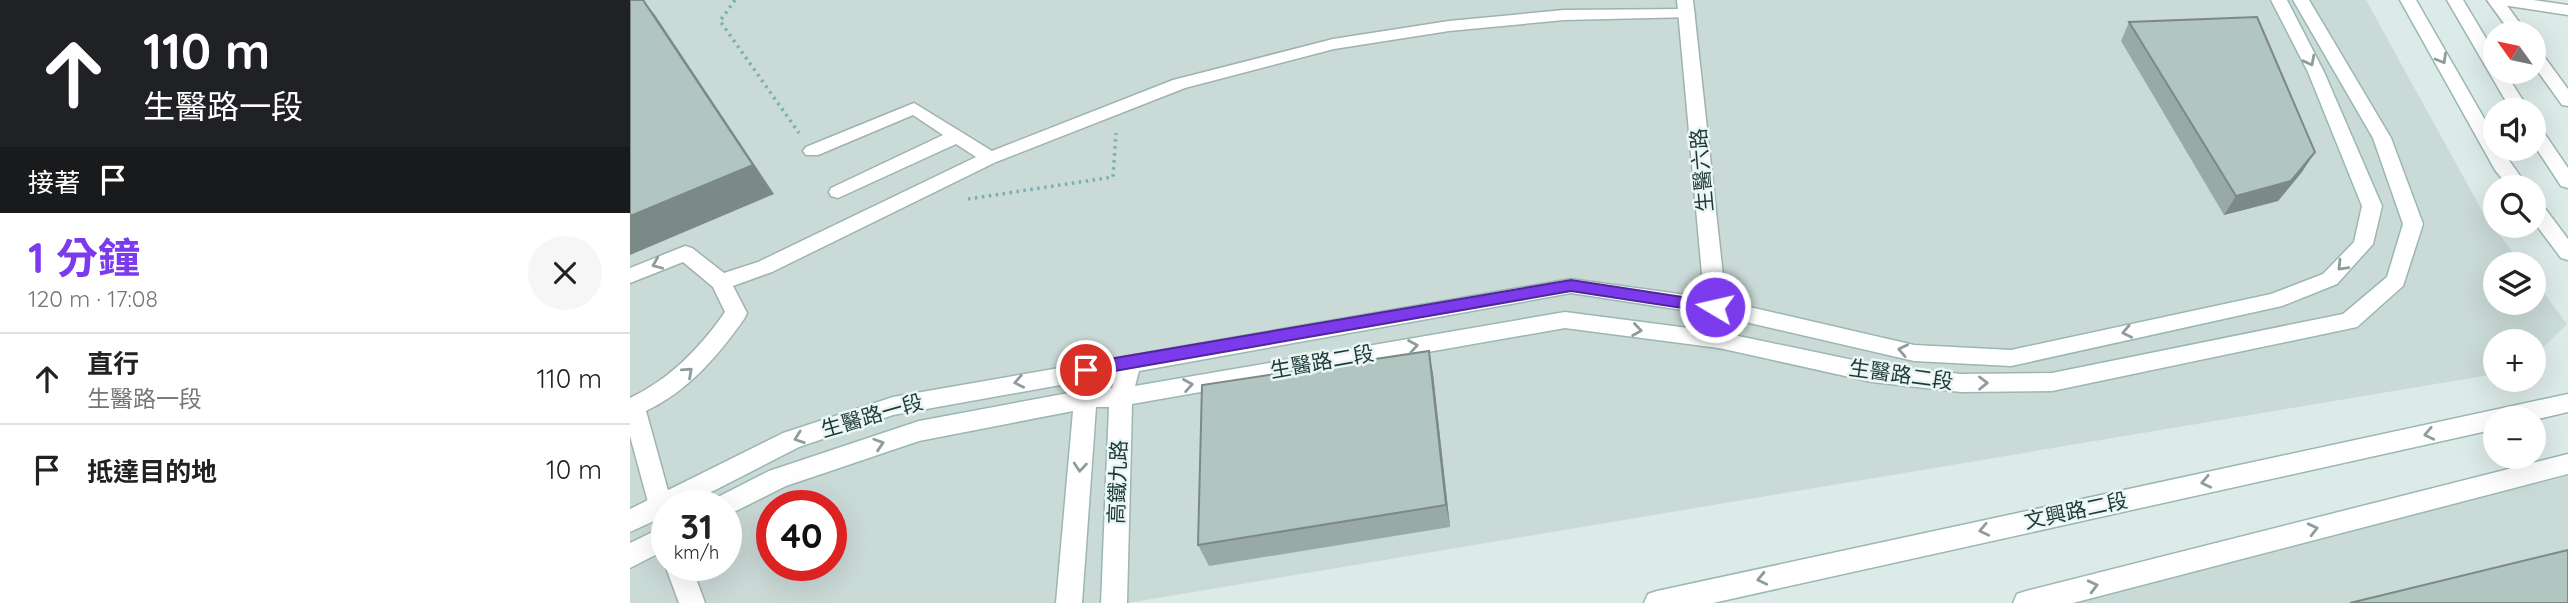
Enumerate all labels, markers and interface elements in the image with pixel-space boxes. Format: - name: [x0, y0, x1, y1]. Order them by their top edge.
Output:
- text: 110 m: [143, 20, 270, 81]
- north arrow: [2483, 21, 2546, 84]
- map controls: [2483, 21, 2546, 469]
- icon: ahead: [28, 28, 119, 119]
- one-way arrow: [2434, 52, 2447, 65]
- one-way arrow: [2302, 54, 2316, 66]
- text: 生醫路一段: [143, 86, 303, 126]
- button: sound: [2483, 98, 2546, 161]
- street label: 生醫六路: [1684, 127, 1718, 213]
- icon: arrive: [94, 161, 132, 199]
- text: 接著: [28, 166, 80, 199]
- button: search: [2483, 175, 2546, 238]
- text: 1 分鐘: [28, 231, 140, 284]
- button: close: [528, 236, 602, 310]
- button: layers: [2483, 252, 2546, 315]
- one-way arrow: [652, 256, 664, 270]
- one-way arrow: [2337, 258, 2350, 271]
- position arrow: [1678, 270, 1752, 344]
- text: 120 m · 17:08: [28, 284, 158, 313]
- one-way arrow: [1631, 322, 1643, 337]
- one-way arrow: [2121, 324, 2133, 339]
- button: +: [2483, 329, 2546, 392]
- street label: 生醫路二段: [1268, 339, 1376, 383]
- one-way arrow: [1407, 339, 1419, 354]
- pin: [1056, 340, 1116, 400]
- one-way arrow: [1897, 344, 1909, 359]
- text: 直行: [87, 347, 139, 380]
- icon: arrive: [1067, 351, 1105, 389]
- street label: 生醫路二段: [1847, 354, 1955, 394]
- icon: ahead: [28, 360, 66, 398]
- text: 110 m: [536, 362, 602, 395]
- one-way arrow: [680, 368, 693, 380]
- one-way arrow: [1013, 374, 1025, 389]
- one-way arrow: [1978, 375, 1988, 391]
- one-way arrow: [1183, 378, 1194, 393]
- text: 生醫路一段: [87, 384, 202, 413]
- street label: 生醫路一段: [818, 388, 926, 442]
- button: −: [2483, 406, 2546, 469]
- one-way arrow: [2423, 426, 2435, 441]
- one-way arrow: [794, 430, 806, 444]
- one-way arrow: [872, 438, 885, 452]
- street label: 高鐵九路: [1103, 440, 1131, 524]
- icon: arrive: [28, 451, 66, 489]
- text: 10 m: [546, 453, 602, 486]
- text: 抵達目的地: [87, 455, 217, 488]
- one-way arrow: [1073, 461, 1088, 472]
- one-way arrow: [2200, 474, 2212, 489]
- street label: 文興路二段: [2022, 486, 2130, 534]
- speed limit sign: 40: [756, 490, 847, 581]
- text: 31: [680, 504, 713, 548]
- one-way arrow: [1978, 522, 1990, 537]
- one-way arrow: [2307, 523, 2319, 537]
- text: km/h: [674, 541, 719, 564]
- one-way arrow: [1756, 570, 1768, 585]
- one-way arrow: [2086, 580, 2098, 594]

